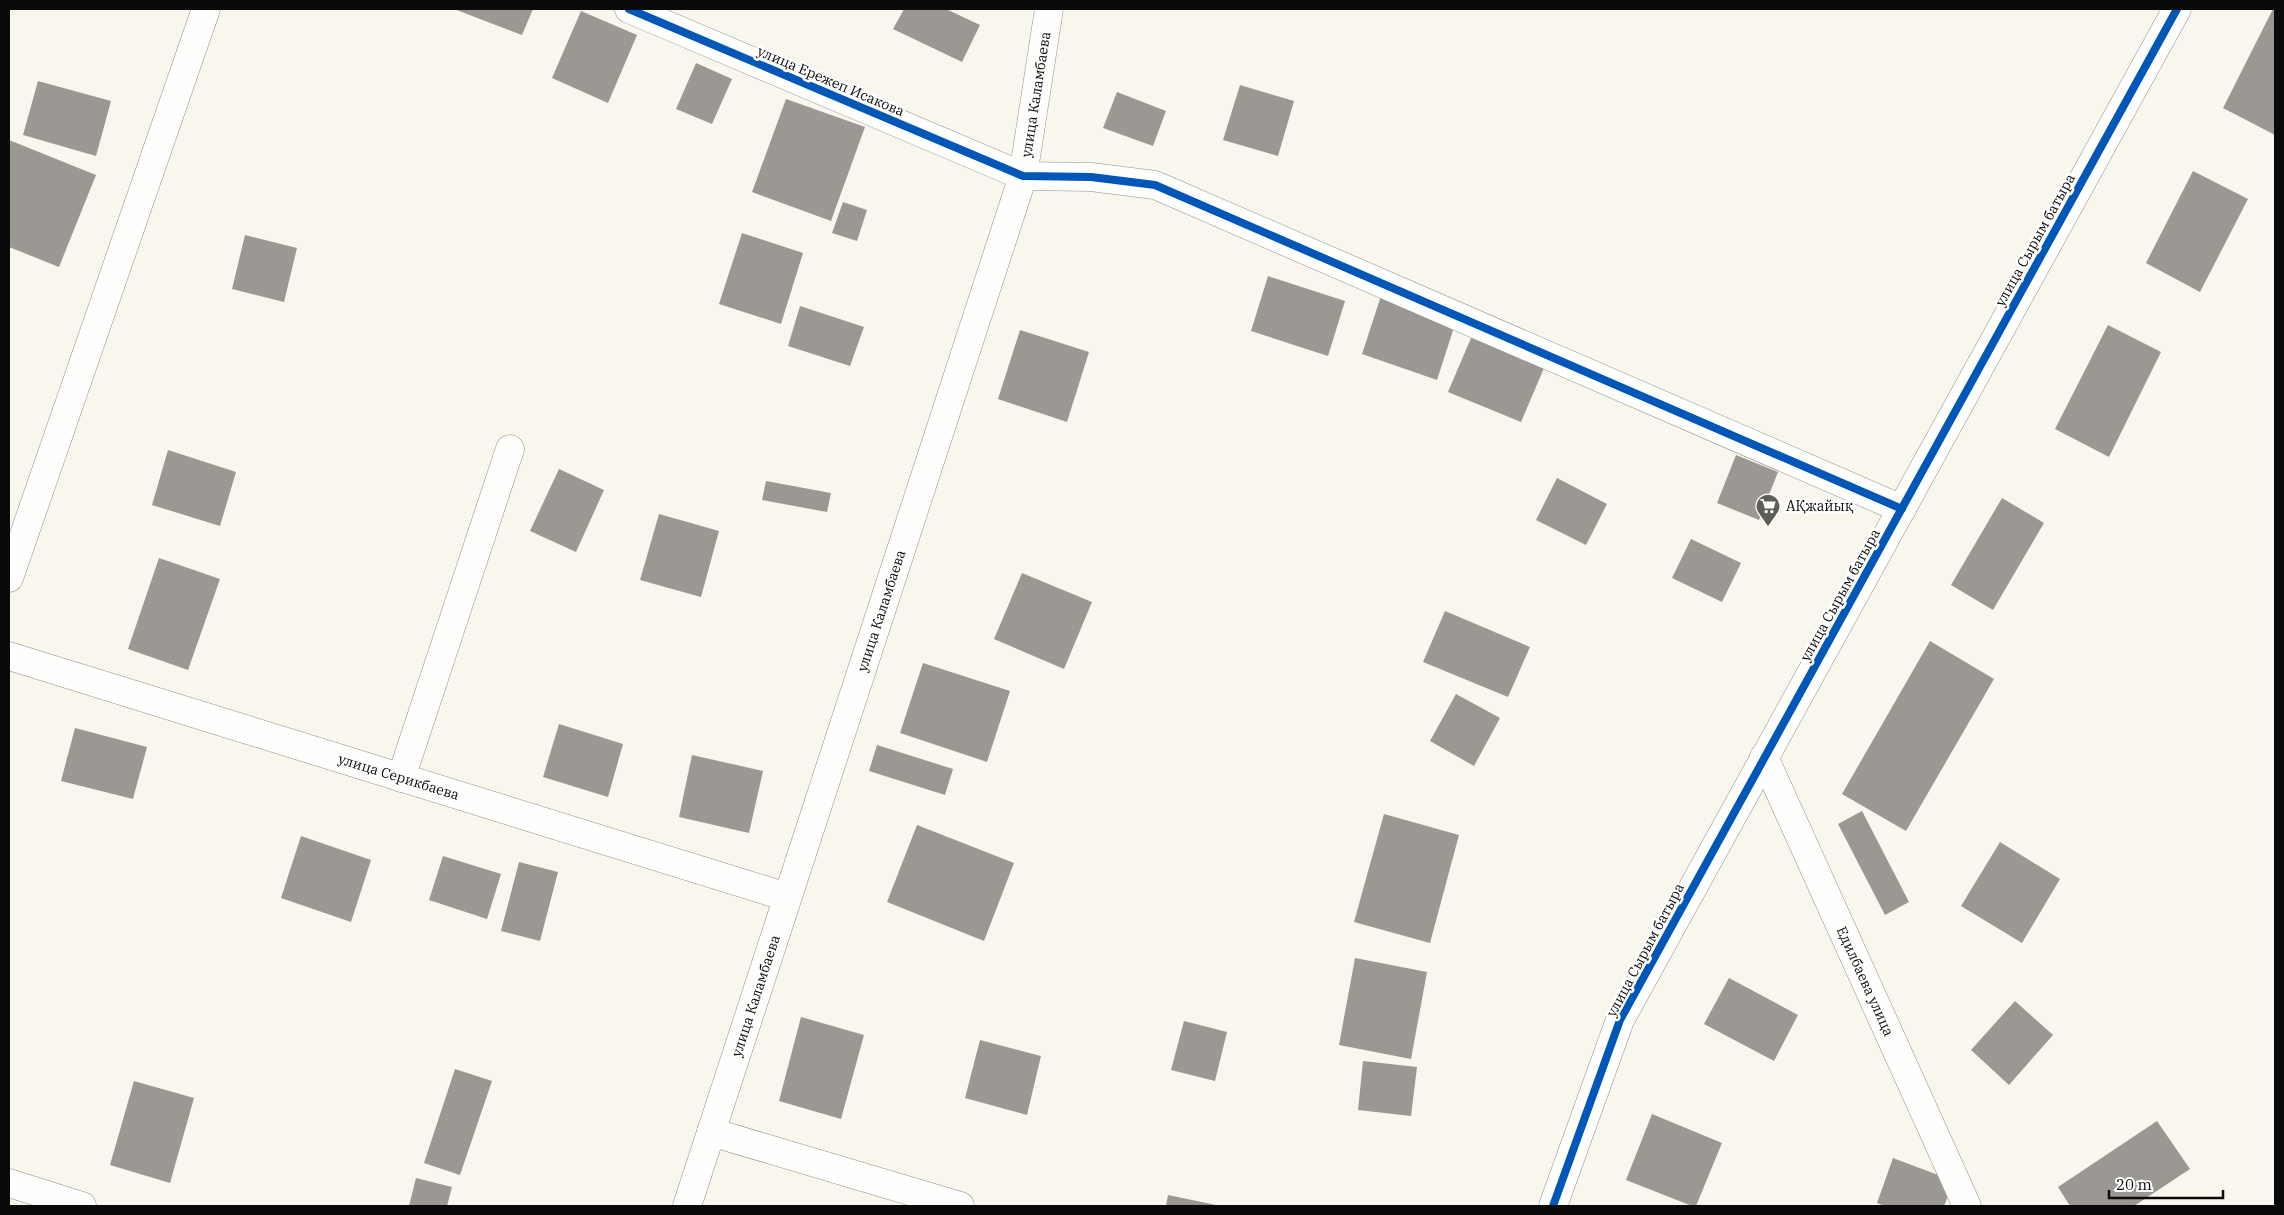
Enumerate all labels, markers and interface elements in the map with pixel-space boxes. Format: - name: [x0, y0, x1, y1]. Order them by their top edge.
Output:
- street label: улица Каламбаева: [1017, 30, 1054, 159]
- street label: улица Ережеп Исакова: [755, 42, 908, 120]
- street label: улица Сырым батыра: [1991, 170, 2079, 309]
- supermarket icon: АҚжайық: [1755, 493, 1781, 527]
- place label: АҚжайық: [1786, 497, 1854, 515]
- street label: улица Сырым батыра: [1796, 525, 1884, 664]
- street label: улица Каламбаева: [853, 547, 910, 674]
- street label: улица Серикбаева: [336, 750, 462, 804]
- street label: улица Сырым батыра: [1602, 880, 1688, 1020]
- street label: Едилбаева улица: [1833, 923, 1898, 1039]
- street label: улица Каламбаева: [727, 932, 784, 1059]
- scale bar: [2109, 1168, 2223, 1200]
- text: 20 m: [2116, 1175, 2152, 1194]

